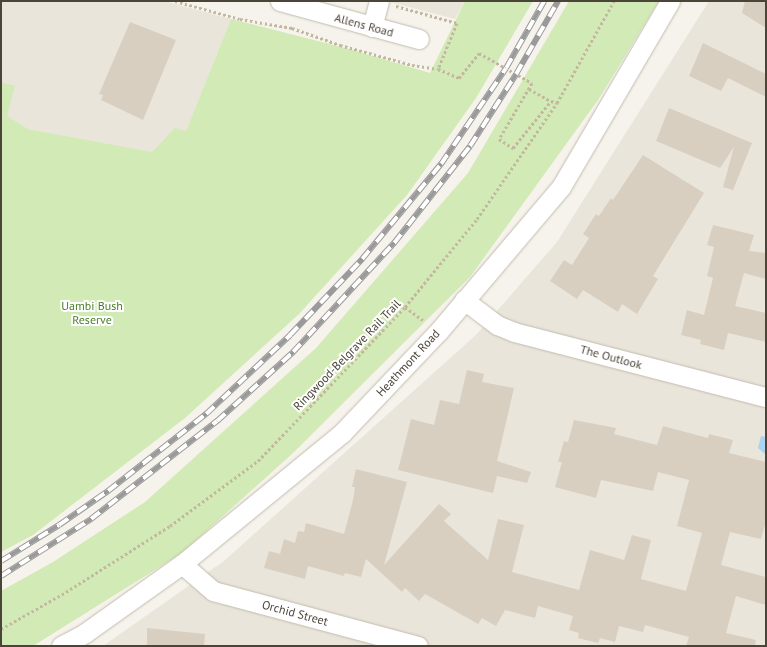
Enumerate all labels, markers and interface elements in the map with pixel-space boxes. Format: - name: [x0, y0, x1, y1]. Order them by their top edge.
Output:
- street label: Allens Road: [333, 10, 395, 40]
- street label: Ringwood-Belgrave Rail Trail: [290, 296, 404, 414]
- park label: Uambi Bush Reserve: [61, 299, 123, 327]
- street label: Heathmont Road: [373, 327, 443, 399]
- street label: The Outlook: [579, 342, 643, 372]
- street label: Orchid Street: [260, 597, 330, 629]

